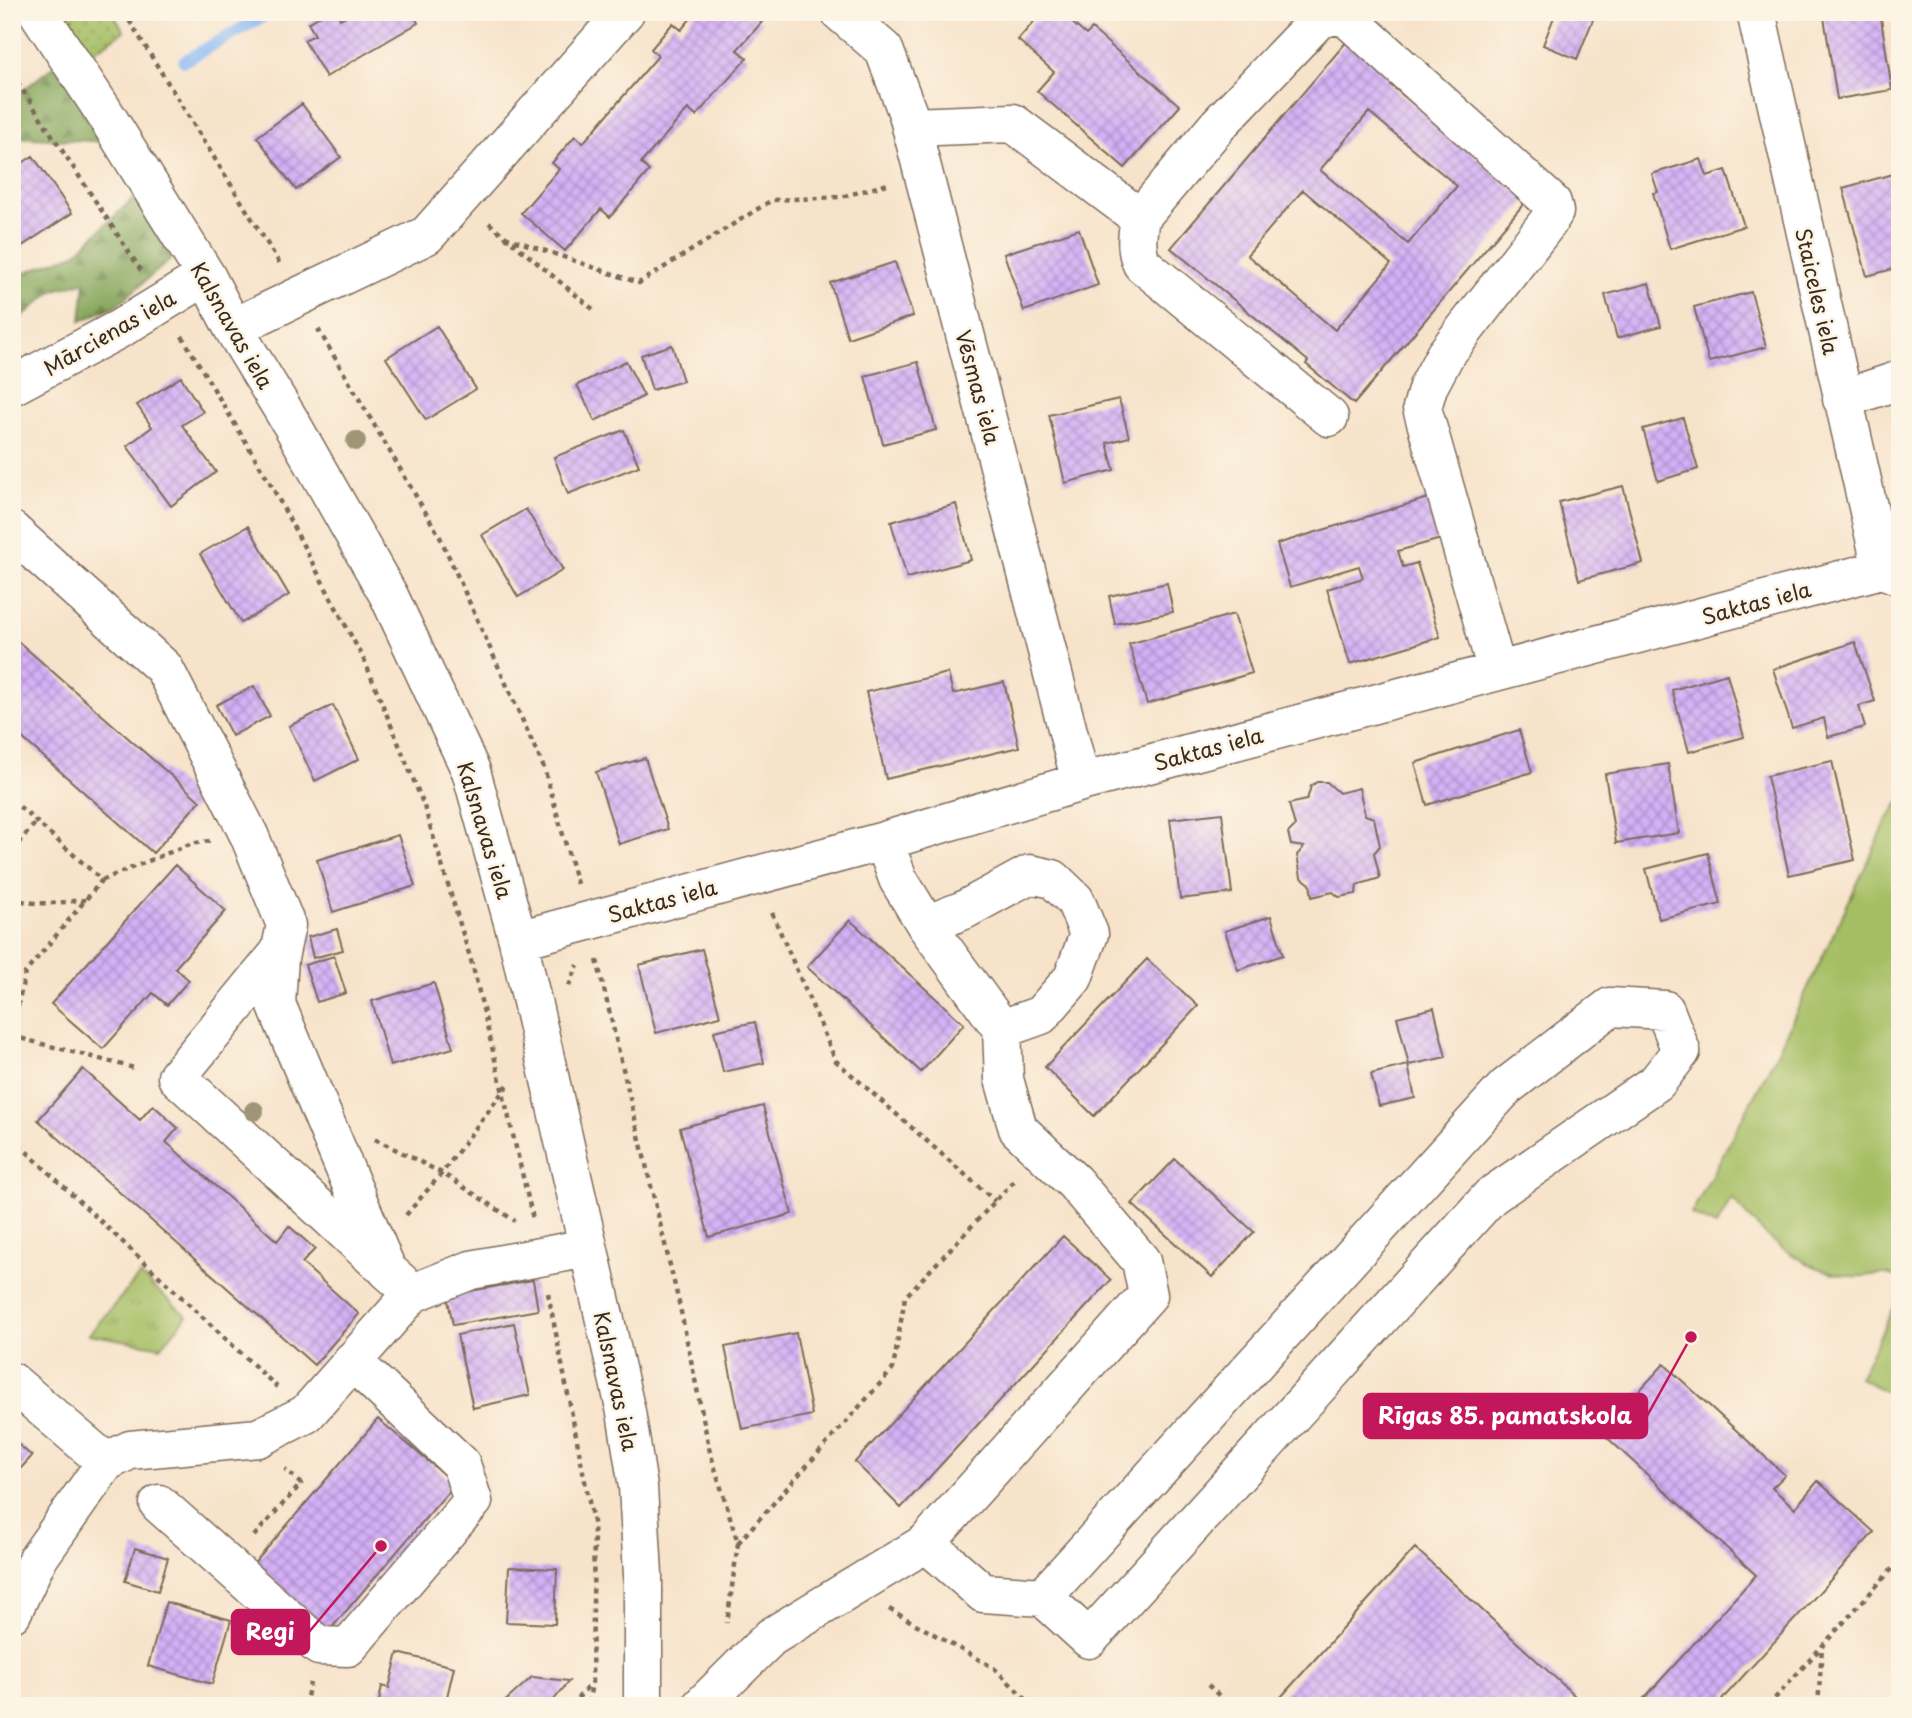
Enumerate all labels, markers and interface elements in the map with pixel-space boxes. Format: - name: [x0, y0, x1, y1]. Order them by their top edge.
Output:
- street label: Staiceles iela: [1788, 224, 1848, 358]
- street label: Kalsnavas iela: [184, 256, 282, 394]
- street label: Mārcienas iela: [37, 281, 181, 383]
- street label: Vēsmas iela: [948, 326, 1010, 448]
- street label: Saktas iela: [1698, 572, 1814, 632]
- street label: Saktas iela: [1150, 718, 1266, 778]
- street label: Kalsnavas iela: [450, 758, 522, 902]
- street label: Saktas iela: [604, 870, 720, 930]
- street label: Kalsnavas iela: [587, 1308, 647, 1454]
- callout: Rīgas 85. pamatskola: [1364, 1394, 1647, 1438]
- text: Rīgas 85. pamatskola: [1378, 1397, 1633, 1432]
- callout: Regi: [232, 1610, 309, 1654]
- text: Regi: [245, 1613, 295, 1648]

